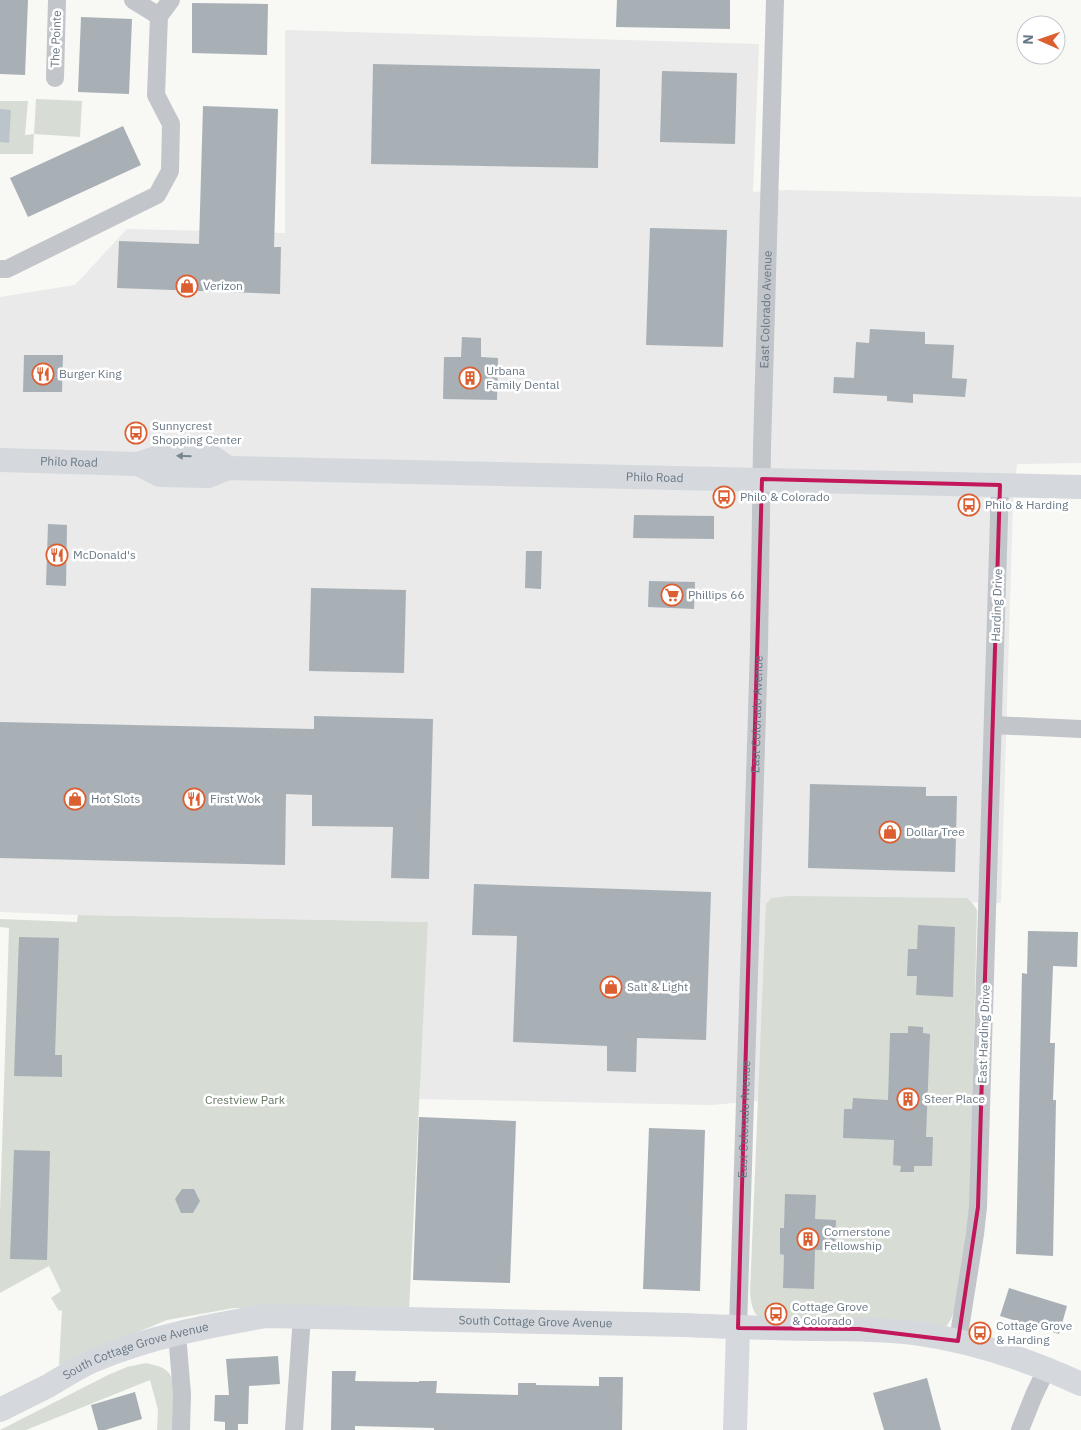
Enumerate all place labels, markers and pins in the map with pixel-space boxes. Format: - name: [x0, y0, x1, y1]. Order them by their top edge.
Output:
- shop icon: Verizon: [175, 274, 199, 298]
- place label: Verizon: [203, 278, 243, 293]
- restaurant icon: Burger King: [31, 362, 55, 386]
- place label: Urbana Family Dental: [486, 363, 559, 392]
- place label: Burger King: [59, 366, 122, 381]
- building icon: Urbana Family Dental: [458, 366, 482, 390]
- place label: Sunnycrest Shopping Center: [152, 418, 242, 447]
- bus stop icon: Sunnycrest Shopping Center: [124, 421, 148, 445]
- bus stop icon: Philo & Colorado: [712, 485, 736, 509]
- place label: Philo & Colorado: [740, 489, 830, 504]
- bus stop icon: Philo & Harding: [957, 493, 981, 517]
- place label: Philo & Harding: [985, 497, 1069, 512]
- restaurant icon: McDonald's: [45, 543, 69, 567]
- place label: McDonald's: [73, 547, 136, 562]
- supermarket icon: Phillips 66: [660, 583, 684, 607]
- place label: Phillips 66: [688, 587, 745, 602]
- shop icon: Hot Slots: [63, 787, 87, 811]
- restaurant icon: First Wok: [182, 787, 206, 811]
- place label: Hot Slots: [91, 791, 140, 806]
- place label: First Wok: [210, 791, 261, 806]
- shop icon: Dollar Tree: [878, 820, 902, 844]
- place label: Dollar Tree: [906, 824, 965, 839]
- shop icon: Salt & Light: [599, 975, 623, 999]
- place label: Salt & Light: [627, 979, 688, 994]
- building icon: Steer Place: [896, 1087, 920, 1111]
- place label: Steer Place: [924, 1091, 985, 1106]
- place label: Cornerstone Fellowship: [824, 1224, 891, 1253]
- building icon: Cornerstone Fellowship: [796, 1227, 820, 1251]
- place label: Cottage Grove & Colorado: [792, 1299, 869, 1328]
- bus stop icon: Cottage Grove & Colorado: [764, 1302, 788, 1326]
- place label: Cottage Grove & Harding: [996, 1318, 1073, 1347]
- bus stop icon: Cottage Grove & Harding: [968, 1321, 992, 1345]

